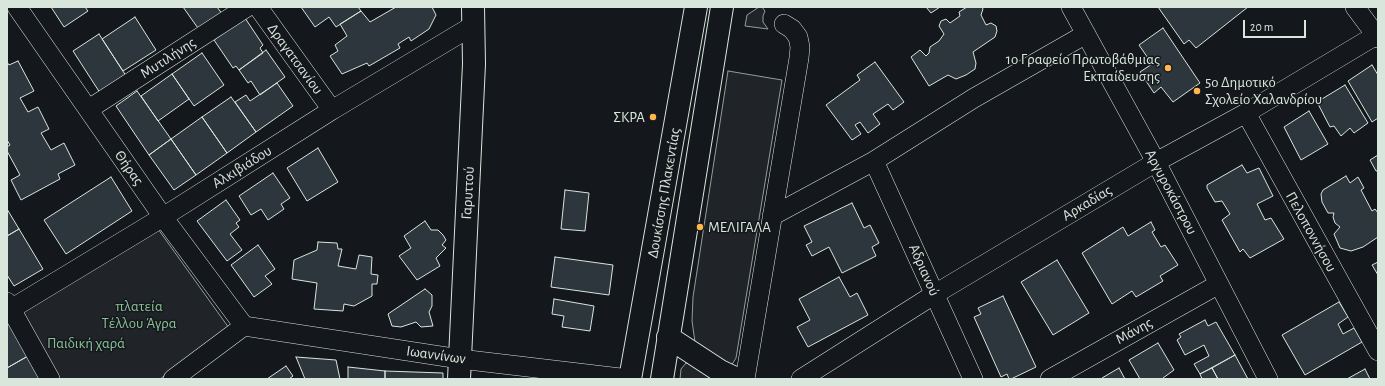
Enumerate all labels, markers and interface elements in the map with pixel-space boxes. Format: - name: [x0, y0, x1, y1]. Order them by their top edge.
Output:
- scale bar: [1245, 12, 1308, 38]
- street label: Δραγατσανίου: [263, 20, 327, 98]
- text: 20 m: [1250, 21, 1273, 33]
- street label: Μυτιλήνης: [137, 33, 199, 83]
- place label: 1ο Γραφείο Πρωτοβάθμιας Εκπαίδευσης: [1006, 50, 1160, 85]
- marker: 1ο Γραφείο Πρωτοβάθμιας Εκπαίδευσης: [1163, 63, 1173, 73]
- place label: 5ο Δημοτικό Σχολείο Χαλανδρίου: [1205, 73, 1322, 108]
- marker: 5ο Δημοτικό Σχολείο Χαλανδρίου: [1192, 86, 1202, 96]
- place label: ΣΚΡΑ: [613, 108, 645, 126]
- marker: ΣΚΡΑ: [648, 112, 658, 122]
- street label: Δουκίσσης Πλακεντίας: [644, 126, 684, 260]
- street label: Αλκιβιάδου: [209, 142, 275, 192]
- street label: Αργυροκάστρου: [1141, 146, 1201, 238]
- street label: Θήρας: [111, 147, 147, 189]
- street label: Γαρυττού: [458, 166, 478, 220]
- street label: Αρκαδίας: [1059, 181, 1115, 225]
- street label: Πελοποννήσου: [1282, 189, 1340, 275]
- place label: ΜΕΛΙΓΑΛΑ: [708, 218, 771, 236]
- marker: ΜΕΛΙΓΑΛΑ: [695, 222, 705, 232]
- street label: Αδριανού: [905, 241, 943, 299]
- park label: πλατεία Τέλλου Άγρα: [102, 297, 176, 332]
- street label: Μάνης: [1113, 314, 1155, 348]
- park label: Παιδική χαρά: [47, 334, 125, 352]
- street label: Ιωαννίνων: [405, 342, 467, 368]

